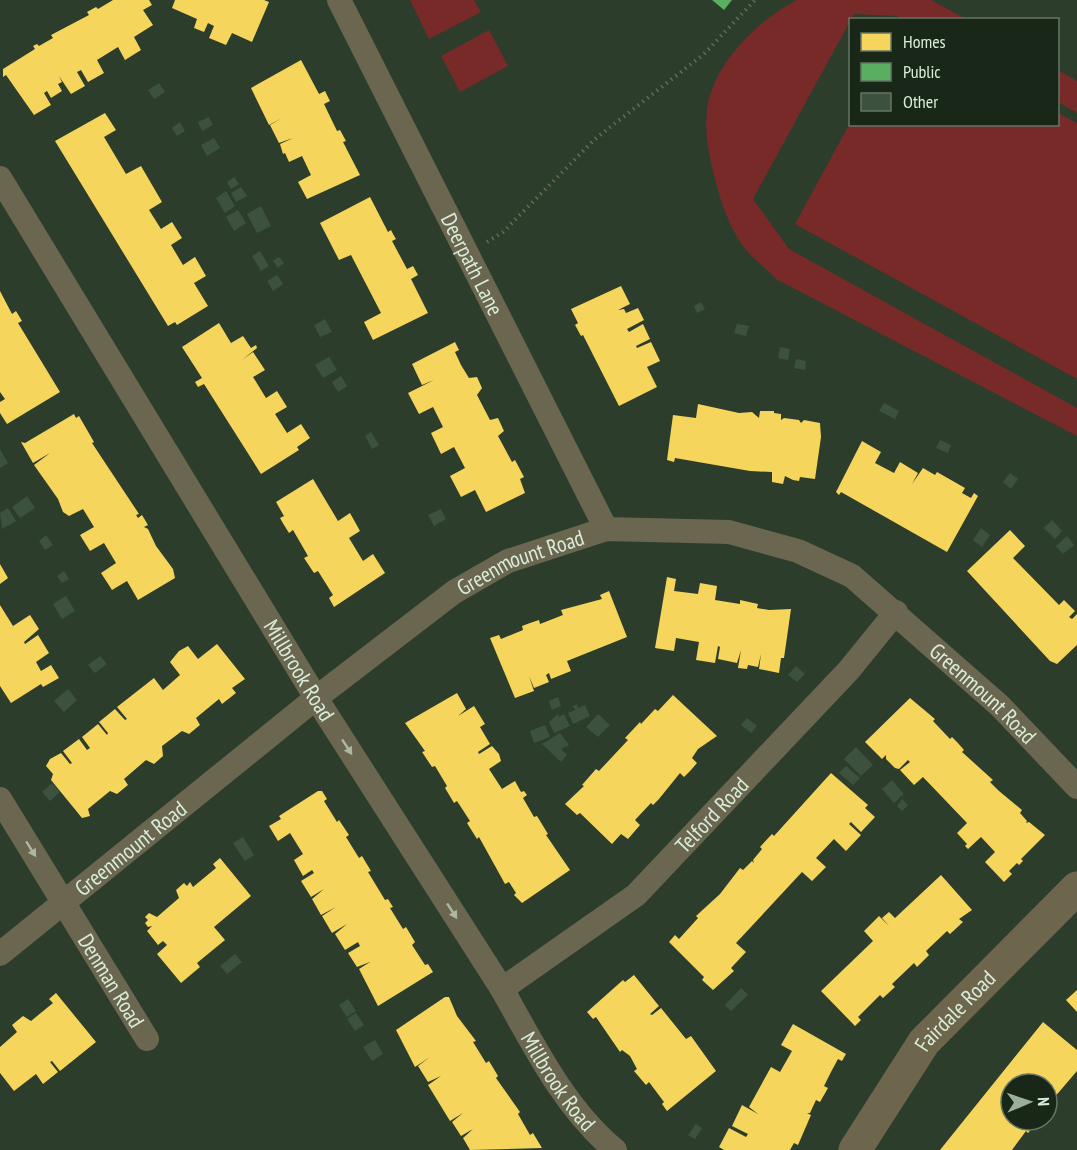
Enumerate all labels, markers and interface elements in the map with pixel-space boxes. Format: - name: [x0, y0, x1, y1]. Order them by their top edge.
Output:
- legend: [849, 18, 1059, 126]
- text: Homes: [903, 30, 946, 53]
- text: Public: [903, 60, 941, 83]
- text: Other: [903, 90, 938, 113]
- street label: Deerpath Lane: [435, 208, 510, 320]
- street label: Greenmount Road: [452, 523, 587, 601]
- street label: Millbrook Road: [258, 614, 341, 726]
- street label: Greenmount Road: [924, 637, 1042, 750]
- one-way arrow: [341, 739, 352, 755]
- street label: Telford Road: [669, 771, 755, 859]
- street label: Greenmount Road: [69, 795, 192, 902]
- one-way arrow: [25, 841, 36, 857]
- one-way arrow: [447, 903, 458, 919]
- street label: Denman Road: [72, 928, 151, 1033]
- street label: Fairdale Road: [908, 964, 1001, 1056]
- street label: Millbrook Road: [515, 1027, 602, 1137]
- north arrow: [999, 1072, 1059, 1132]
- text: N: [1034, 1097, 1054, 1106]

